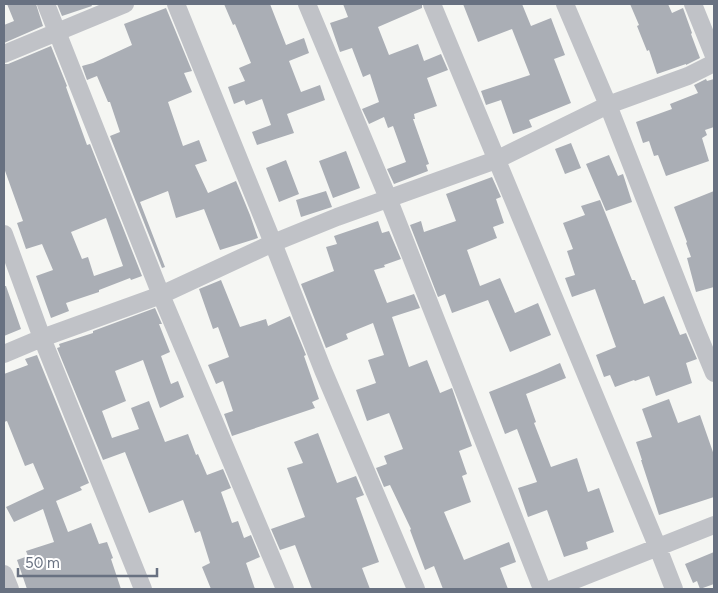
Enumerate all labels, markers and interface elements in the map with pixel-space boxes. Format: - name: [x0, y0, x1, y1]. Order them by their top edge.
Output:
- scale bar: [18, 546, 156, 578]
- text: 50 m: [25, 554, 60, 572]

